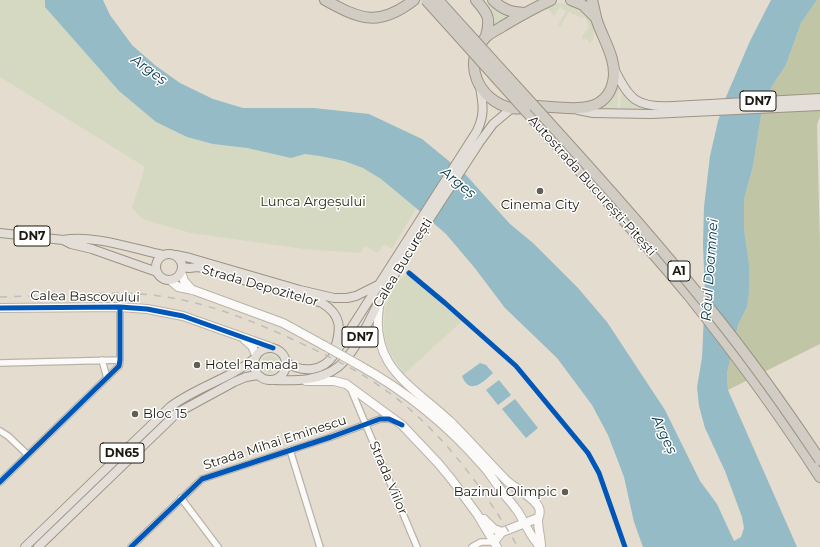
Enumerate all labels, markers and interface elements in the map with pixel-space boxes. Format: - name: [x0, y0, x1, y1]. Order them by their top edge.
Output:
- water label: Argeș: [128, 51, 170, 89]
- road number: DN7: [740, 91, 776, 111]
- street label: Autostrada București-Pitești: [525, 113, 659, 259]
- water label: Argeș: [437, 164, 479, 202]
- marker: Cinema City: [535, 186, 545, 196]
- park label: Lunca Argeșului: [260, 194, 366, 210]
- place label: Cinema City: [501, 197, 579, 213]
- street label: Calea București: [370, 215, 436, 311]
- water label: Râul Doamnei: [698, 218, 722, 322]
- road number: DN7: [14, 226, 50, 246]
- road number: A1: [668, 261, 690, 281]
- street label: Strada Depozitelor: [200, 262, 320, 310]
- street label: Calea Bascovului: [30, 288, 140, 306]
- road number: DN7: [342, 327, 378, 347]
- place label: Hotel Ramada: [205, 357, 298, 373]
- marker: Hotel Ramada: [192, 360, 202, 370]
- place label: Bloc 15: [143, 406, 187, 422]
- marker: Bloc 15: [130, 409, 140, 419]
- street label: Strada Mihai Eminescu: [201, 412, 349, 474]
- water label: Argeș: [648, 413, 680, 457]
- street label: Strada Viilor: [366, 439, 410, 517]
- road number: DN65: [100, 443, 144, 463]
- place label: Bazinul Olimpic: [454, 484, 557, 500]
- marker: Bazinul Olimpic: [560, 487, 570, 497]

